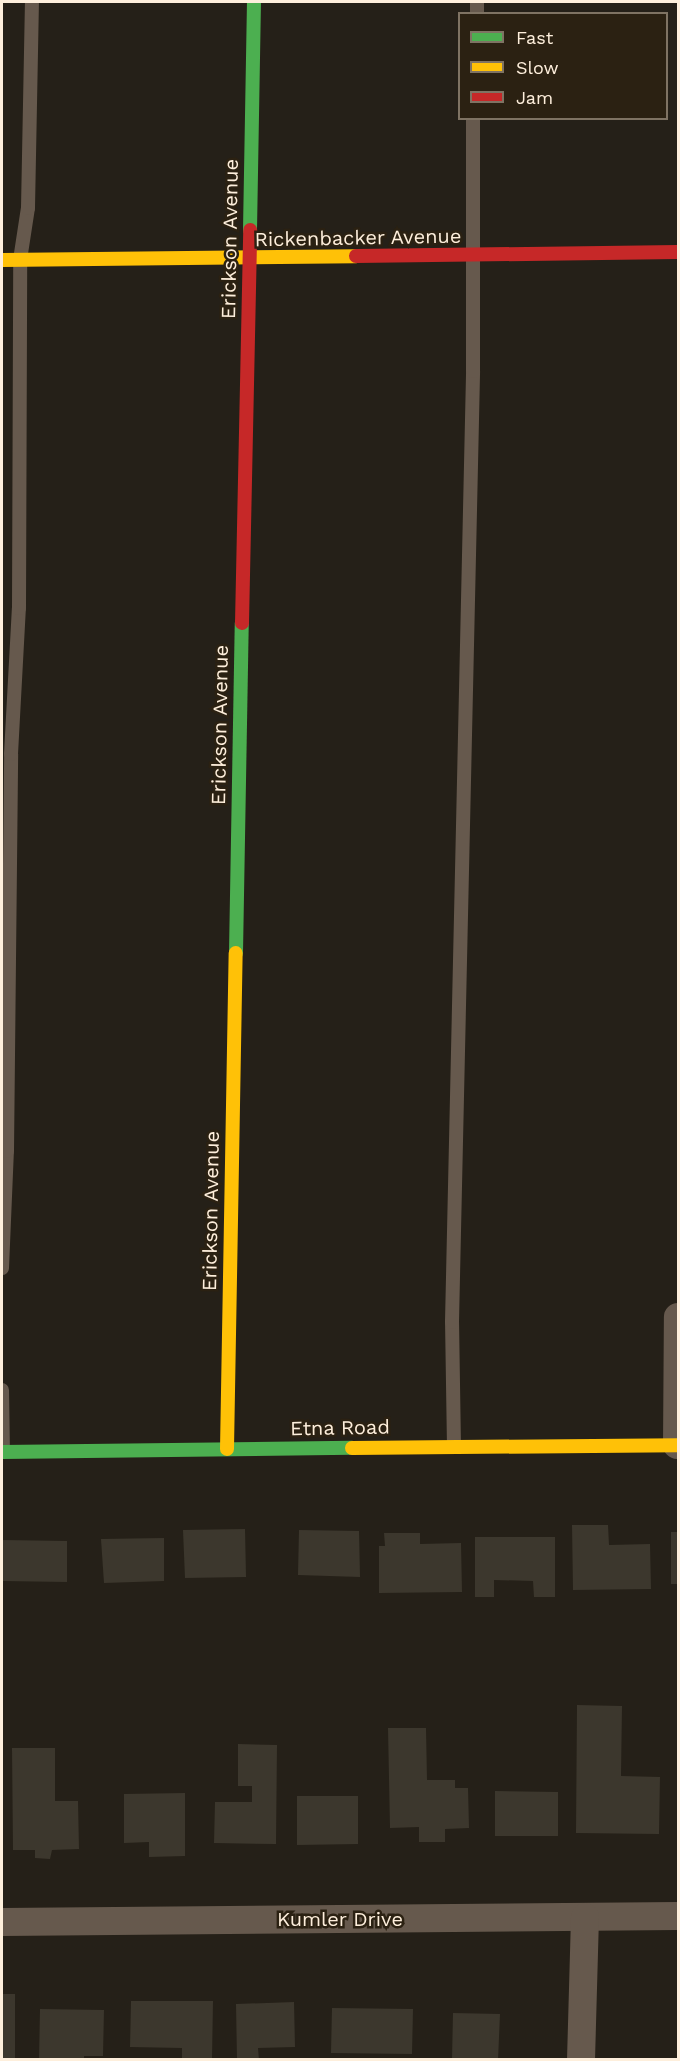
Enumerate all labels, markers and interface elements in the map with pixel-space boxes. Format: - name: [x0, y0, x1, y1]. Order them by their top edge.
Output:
- legend: [458, 12, 668, 120]
- text: Fast: [516, 27, 553, 48]
- text: Slow: [516, 57, 559, 78]
- text: Jam: [516, 87, 553, 108]
- street label: Erickson Avenue: [217, 158, 243, 320]
- street label: Rickenbacker Avenue: [254, 224, 462, 252]
- street label: Erickson Avenue: [207, 644, 233, 806]
- street label: Erickson Avenue: [198, 1130, 224, 1292]
- street label: Etna Road: [290, 1415, 390, 1441]
- street label: Kumler Drive: [277, 1907, 403, 1931]

